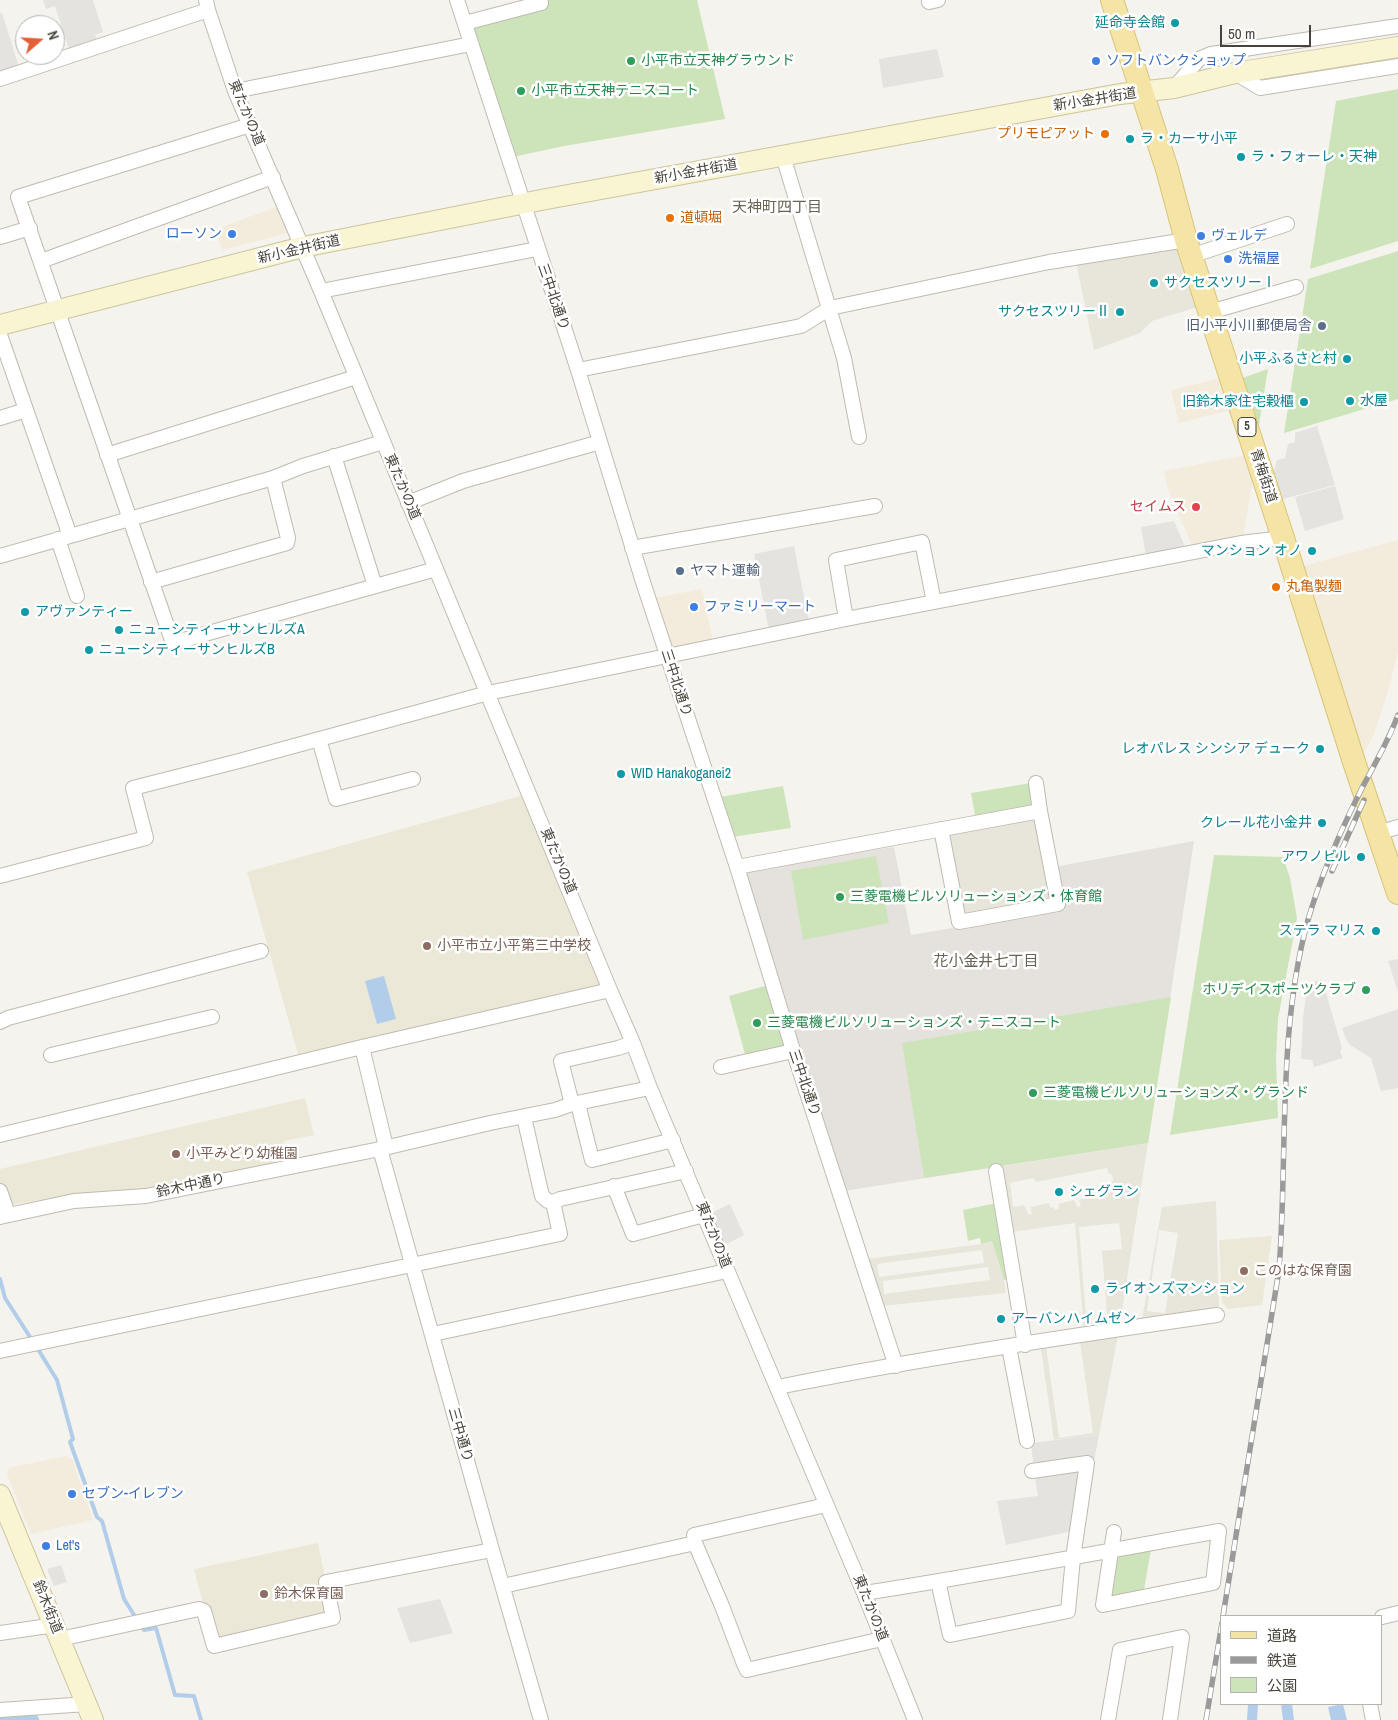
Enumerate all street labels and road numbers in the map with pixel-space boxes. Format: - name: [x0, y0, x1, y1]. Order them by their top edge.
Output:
- street label: 東たかの道: [225, 78, 267, 148]
- street label: 新小金井街道: [1052, 85, 1138, 115]
- street label: 新小金井街道: [653, 156, 739, 188]
- street label: 新小金井街道: [256, 232, 342, 268]
- street label: 三中北通り: [534, 261, 572, 333]
- road number: 5: [1238, 418, 1256, 437]
- street label: 青梅街道: [1246, 447, 1280, 505]
- street label: 東たかの道: [381, 452, 423, 522]
- street label: 三中北通り: [657, 647, 695, 719]
- street label: 東たかの道: [537, 826, 579, 896]
- street label: 三中北通り: [785, 1047, 823, 1119]
- street label: 鈴木中通り: [155, 1171, 227, 1201]
- street label: 東たかの道: [692, 1199, 734, 1271]
- street label: 三中通り: [444, 1406, 476, 1464]
- street label: 東たかの道: [849, 1572, 891, 1644]
- street label: 鈴木街道: [29, 1578, 65, 1636]

